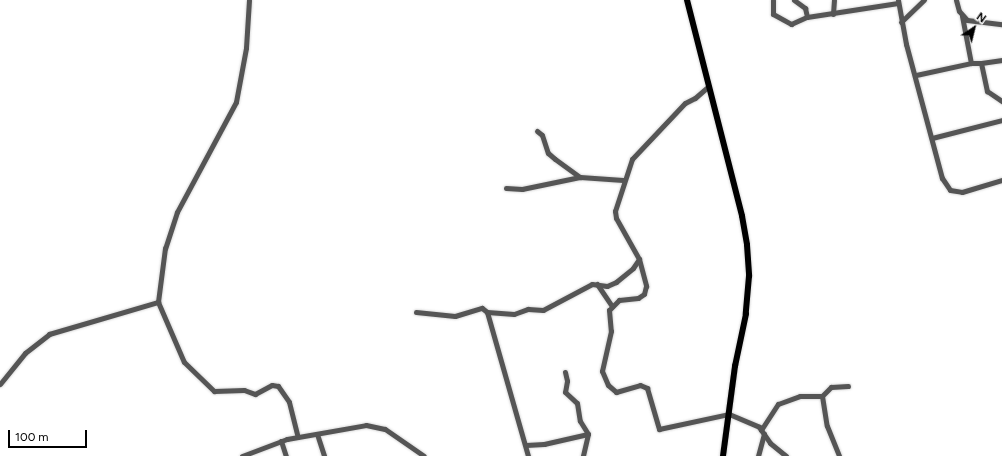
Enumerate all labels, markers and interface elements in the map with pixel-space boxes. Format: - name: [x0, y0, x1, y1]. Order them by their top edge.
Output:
- north arrow: [954, 8, 994, 48]
- text: N: [974, 10, 988, 26]
- scale bar: [10, 422, 89, 448]
- text: 100 m: [15, 430, 49, 444]

